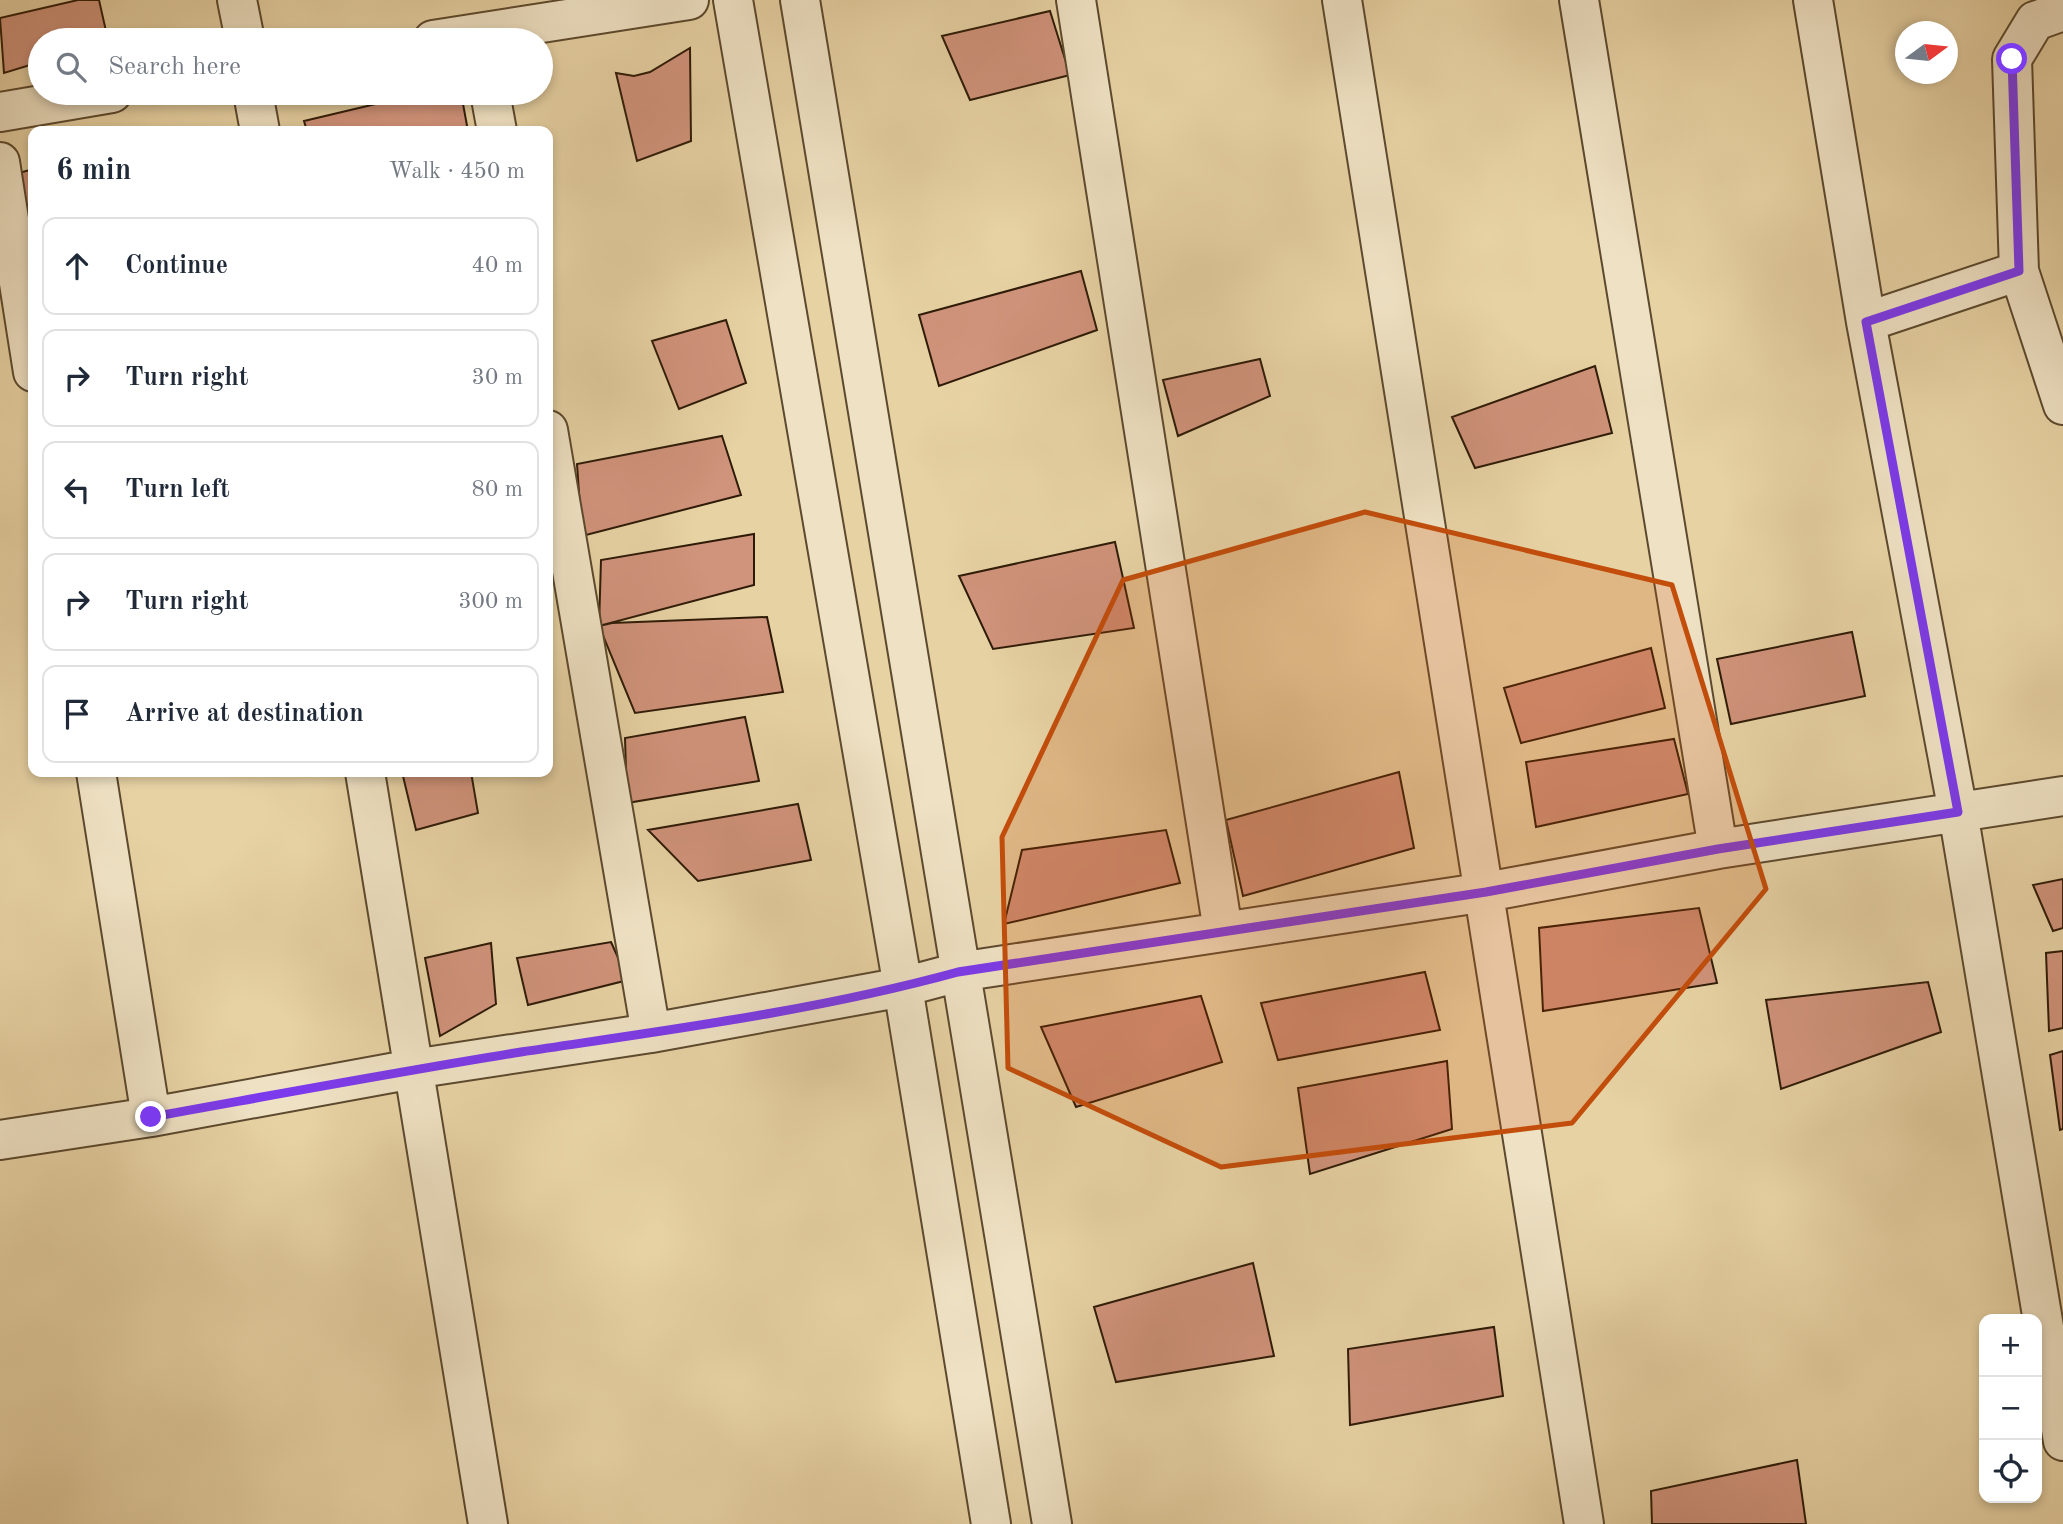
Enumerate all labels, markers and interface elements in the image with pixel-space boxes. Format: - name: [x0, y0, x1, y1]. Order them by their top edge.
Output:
- north arrow: [1895, 21, 1958, 84]
- search box: [28, 28, 553, 105]
- route start: [1996, 43, 2027, 74]
- icon: search: [52, 48, 90, 86]
- text: Search here: [108, 54, 241, 80]
- text: 6 min: [56, 156, 131, 186]
- text: Walk · 450 m: [389, 160, 525, 183]
- icon: ahead: [58, 247, 96, 285]
- text: Continue: [125, 253, 228, 279]
- text: 40 m: [472, 254, 523, 277]
- icon: right: [58, 359, 96, 397]
- text: Turn right: [125, 365, 248, 391]
- text: 30 m: [472, 366, 523, 389]
- icon: left: [58, 471, 96, 509]
- text: Turn left: [125, 477, 230, 503]
- text: 80 m: [472, 478, 523, 501]
- icon: right: [58, 583, 96, 621]
- text: Turn right: [125, 589, 248, 615]
- text: 300 m: [458, 590, 523, 613]
- icon: arrive: [58, 695, 96, 733]
- text: Arrive at destination: [125, 701, 364, 727]
- route end: [135, 1101, 166, 1132]
- map controls: [1979, 1314, 2042, 1503]
- button: +: [1979, 1314, 2042, 1377]
- button: −: [1979, 1377, 2042, 1440]
- button: locate: [1979, 1440, 2042, 1503]

